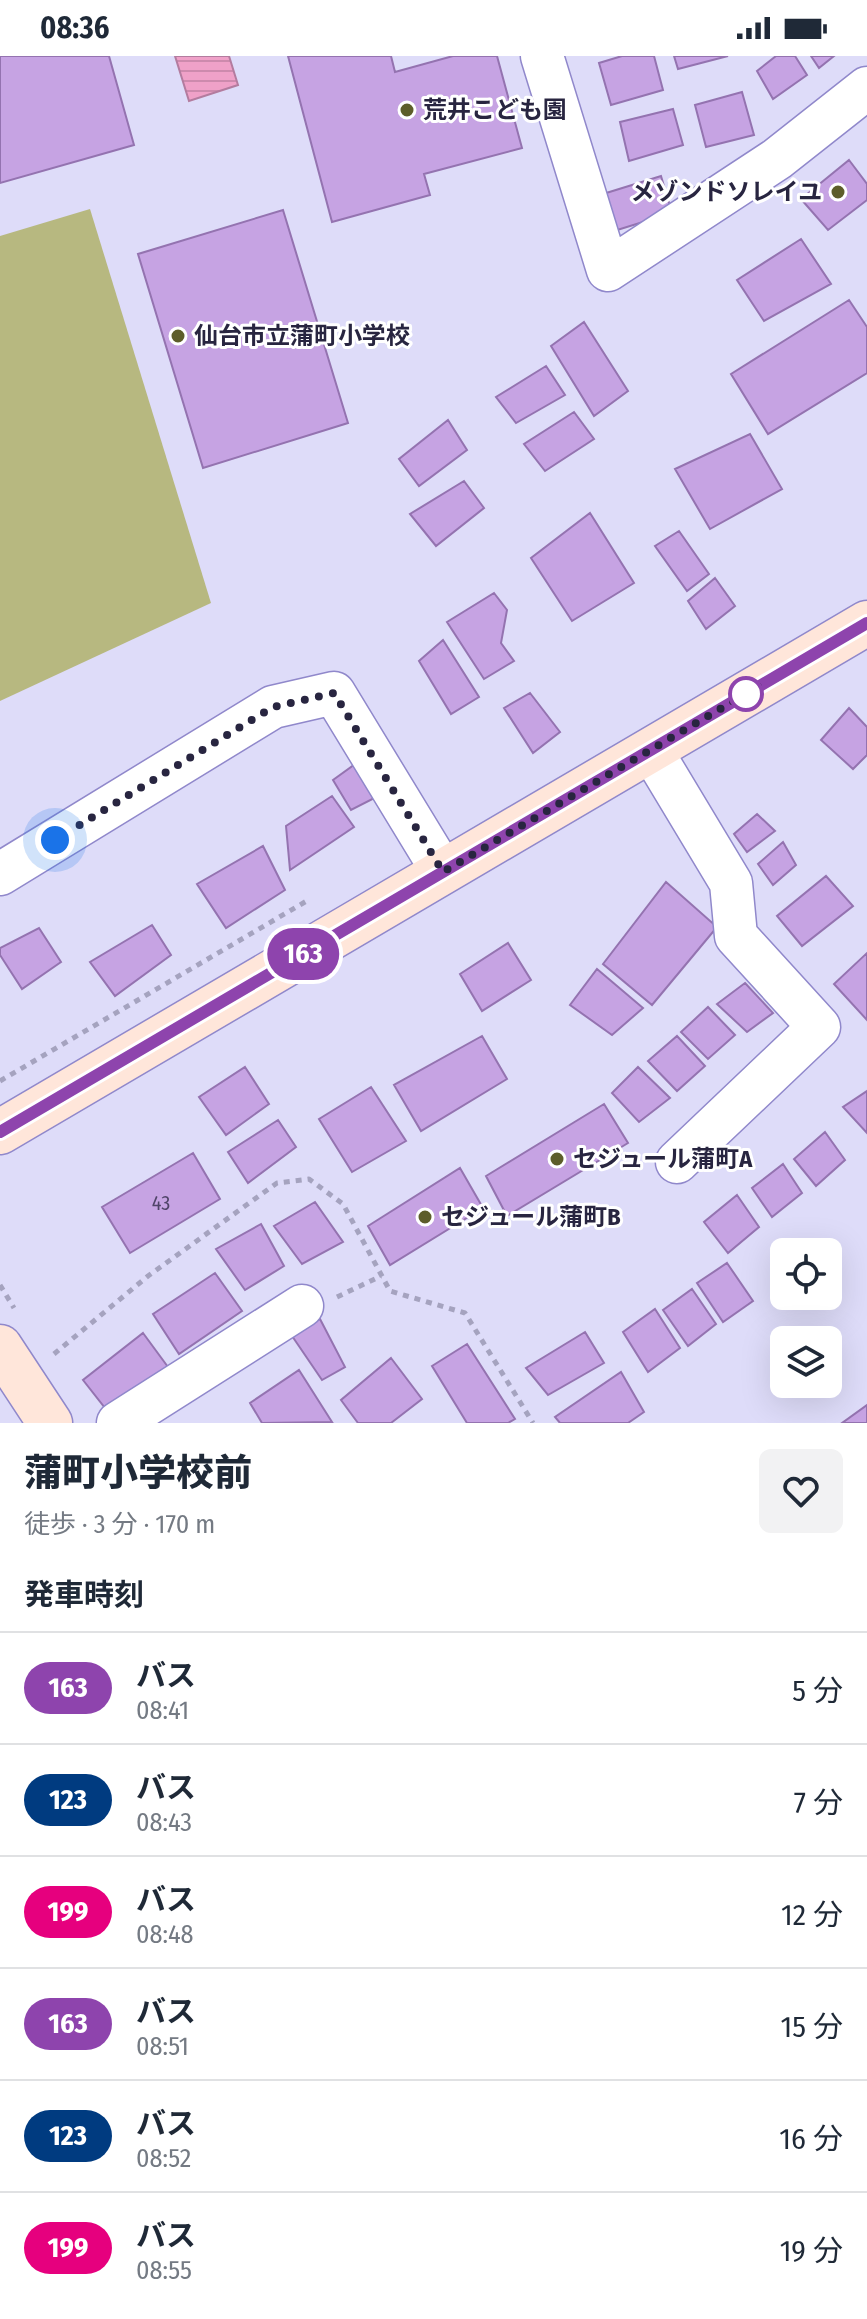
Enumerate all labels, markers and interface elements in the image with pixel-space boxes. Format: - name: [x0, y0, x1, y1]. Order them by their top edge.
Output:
- text: 08:36: [40, 10, 109, 46]
- place label: 荒井こども園: [423, 96, 567, 124]
- marker: 荒井こども園: [398, 101, 416, 119]
- place label: メゾンドソレイユ: [630, 178, 822, 206]
- marker: メゾンドソレイユ: [829, 183, 847, 201]
- place label: 仙台市立蒲町小学校: [194, 322, 410, 350]
- marker: 仙台市立蒲町小学校: [169, 327, 187, 345]
- unlabelled marker: [729, 677, 763, 711]
- your location: [35, 820, 75, 860]
- line badge: 163: [257, 928, 349, 980]
- text: 163: [283, 937, 323, 970]
- place label: セジュール蒲町A: [573, 1145, 753, 1173]
- marker: セジュール蒲町A: [548, 1150, 566, 1168]
- house number: 43: [152, 1191, 170, 1215]
- place label: セジュール蒲町B: [441, 1203, 621, 1231]
- marker: セジュール蒲町B: [416, 1208, 434, 1226]
- map controls: [770, 1238, 842, 1398]
- button: locate: [770, 1238, 842, 1310]
- button: layers: [770, 1326, 842, 1398]
- button: heart: [759, 1449, 843, 1533]
- text: 蒲町小学校前: [24, 1450, 252, 1496]
- text: 徒歩 · 3 分 · 170 m: [24, 1509, 215, 1540]
- text: 発車時刻: [24, 1577, 144, 1613]
- text: バス: [136, 1658, 196, 1694]
- text: 163: [48, 1671, 88, 1704]
- text: 5 分: [792, 1673, 843, 1709]
- text: 08:41: [136, 1695, 189, 1726]
- text: バス: [136, 1770, 196, 1806]
- text: 123: [49, 1783, 87, 1816]
- text: 7 分: [794, 1785, 843, 1821]
- text: 08:43: [136, 1807, 192, 1838]
- text: バス: [136, 1882, 196, 1918]
- text: 199: [48, 1895, 88, 1928]
- text: 12 分: [781, 1897, 843, 1933]
- text: 08:48: [136, 1919, 194, 1950]
- text: バス: [136, 1994, 196, 2030]
- text: 163: [48, 2007, 88, 2040]
- text: 15 分: [780, 2009, 843, 2045]
- text: 08:51: [136, 2031, 189, 2062]
- text: バス: [136, 2106, 196, 2142]
- text: 123: [49, 2119, 87, 2152]
- text: 16 分: [779, 2121, 843, 2157]
- text: 08:52: [136, 2143, 191, 2174]
- text: バス: [136, 2218, 196, 2254]
- text: 199: [48, 2231, 88, 2264]
- text: 19 分: [780, 2233, 843, 2269]
- text: 08:55: [136, 2255, 192, 2286]

